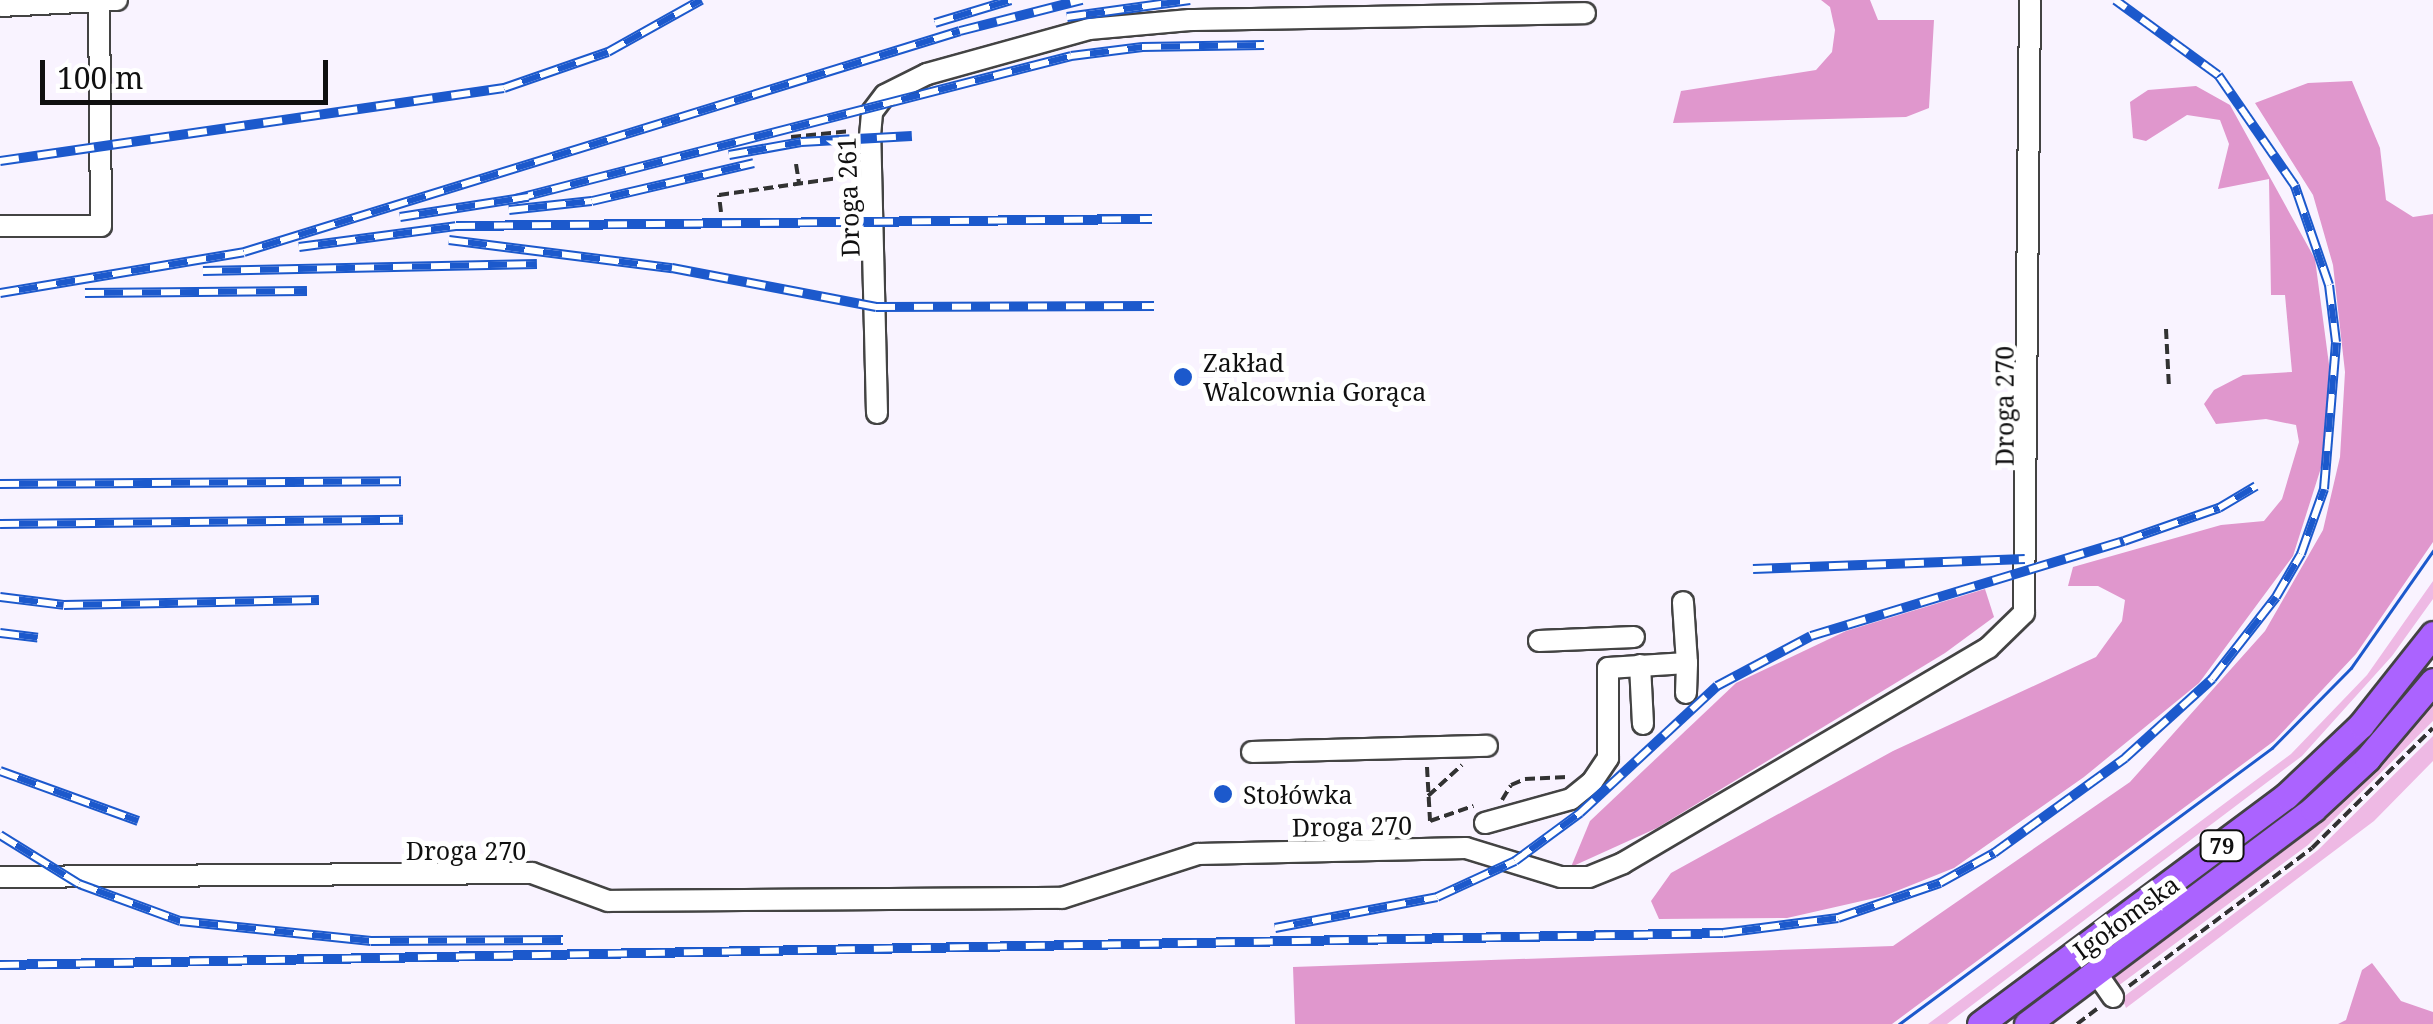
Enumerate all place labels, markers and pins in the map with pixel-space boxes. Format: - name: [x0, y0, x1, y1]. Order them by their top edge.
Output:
- place label: Zakład Walcownia Gorąca: [1203, 348, 1426, 407]
- marker: Zakład Walcownia Gorąca: [1172, 366, 1194, 388]
- place label: Stołówka: [1243, 779, 1353, 809]
- marker: Stołówka: [1212, 783, 1234, 805]

